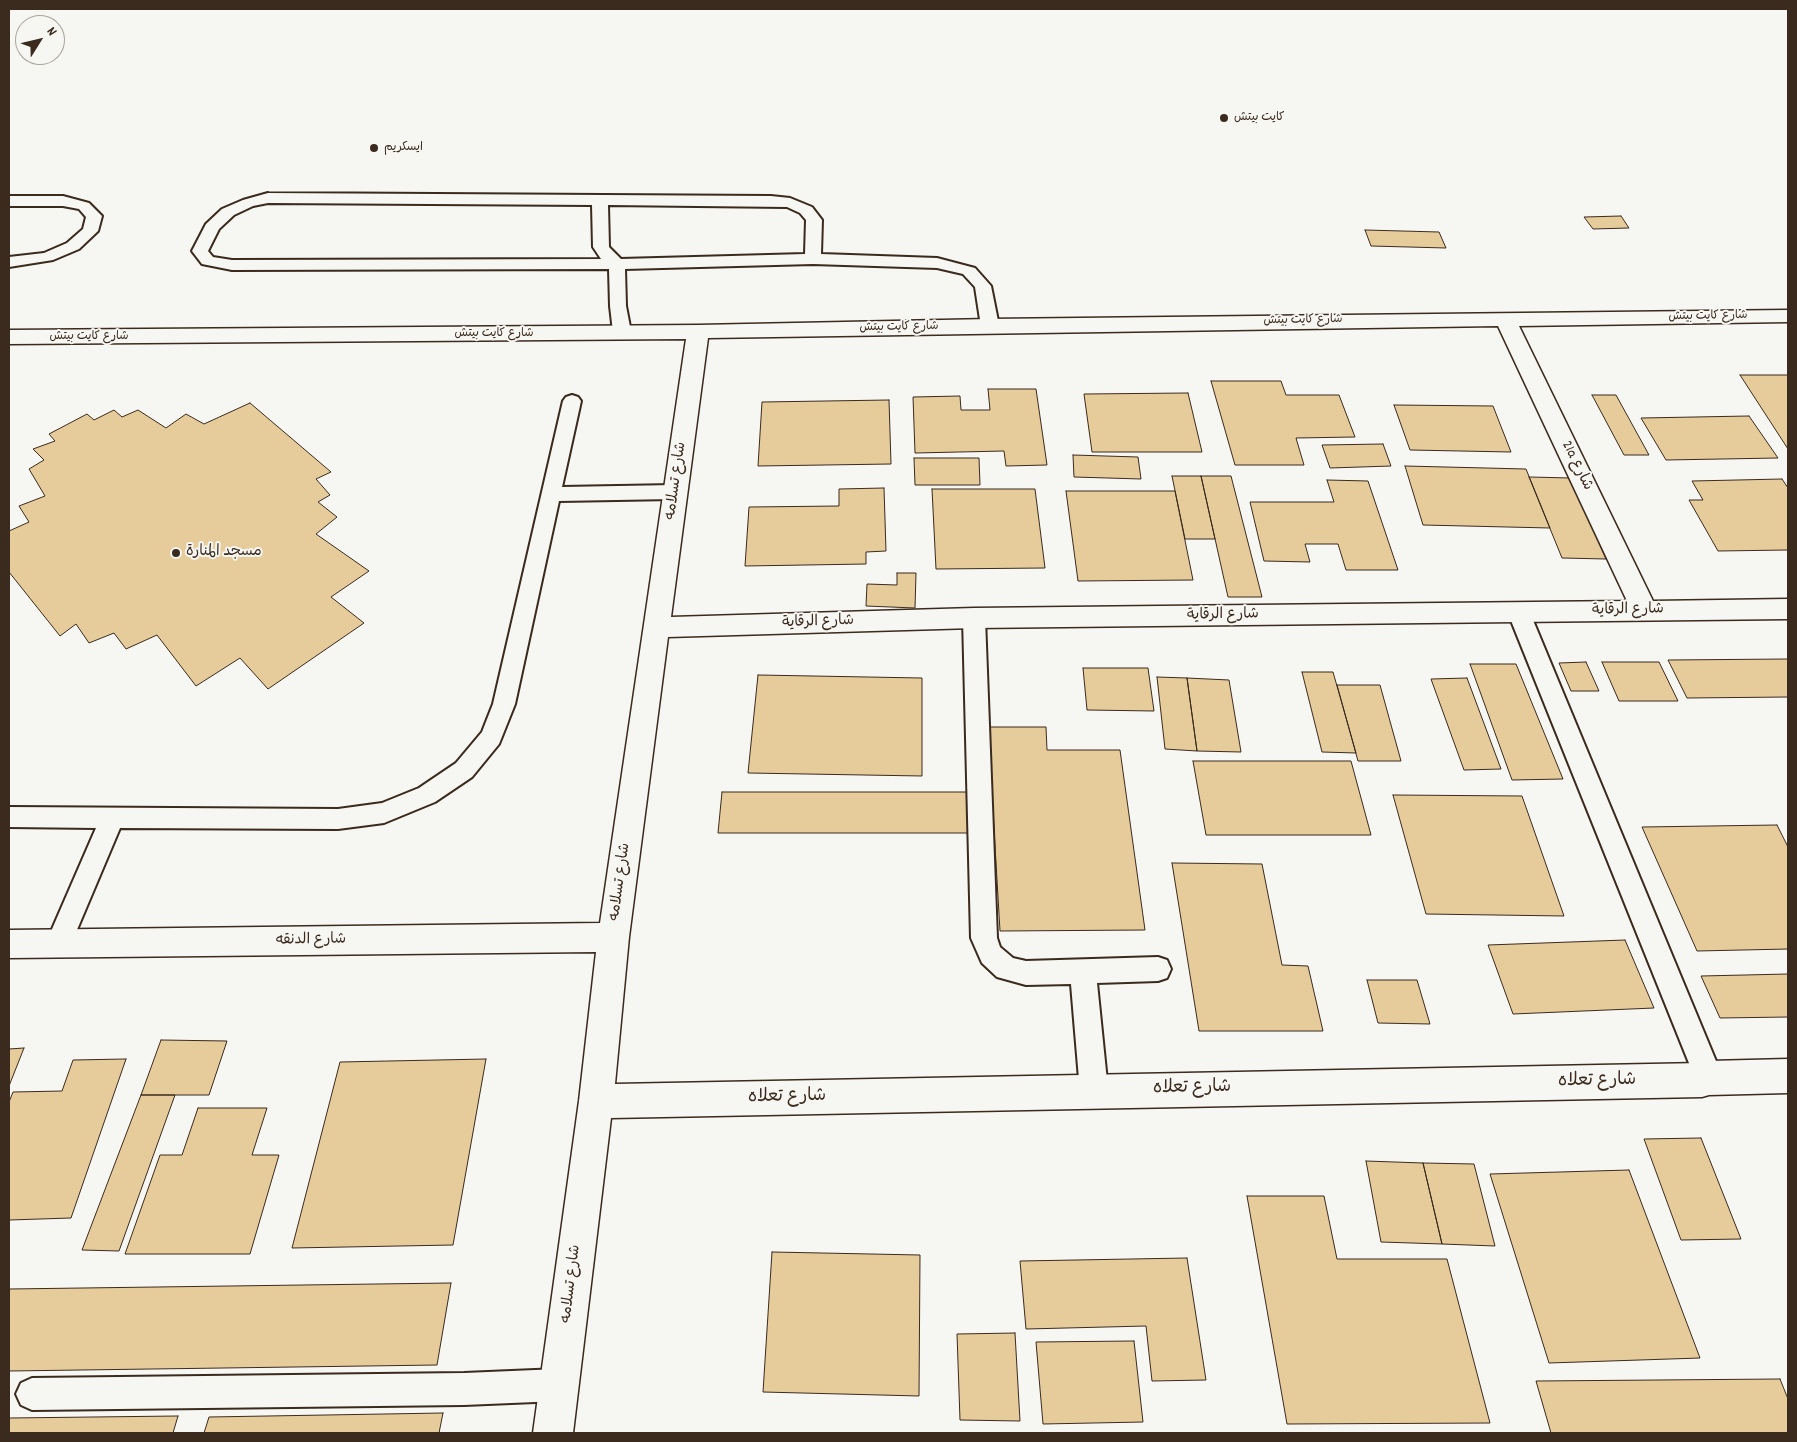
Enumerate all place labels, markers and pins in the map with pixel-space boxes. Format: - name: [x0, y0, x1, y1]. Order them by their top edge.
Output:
- place label: كايت بيتش: [1234, 111, 1285, 125]
- marker: كايت بيتش: [1218, 112, 1230, 124]
- place label: ايسكريم: [384, 141, 423, 155]
- marker: ايسكريم: [368, 142, 380, 154]
- place label: مسجد المنارة: [186, 544, 262, 562]
- marker: مسجد المنارة: [170, 547, 182, 559]

